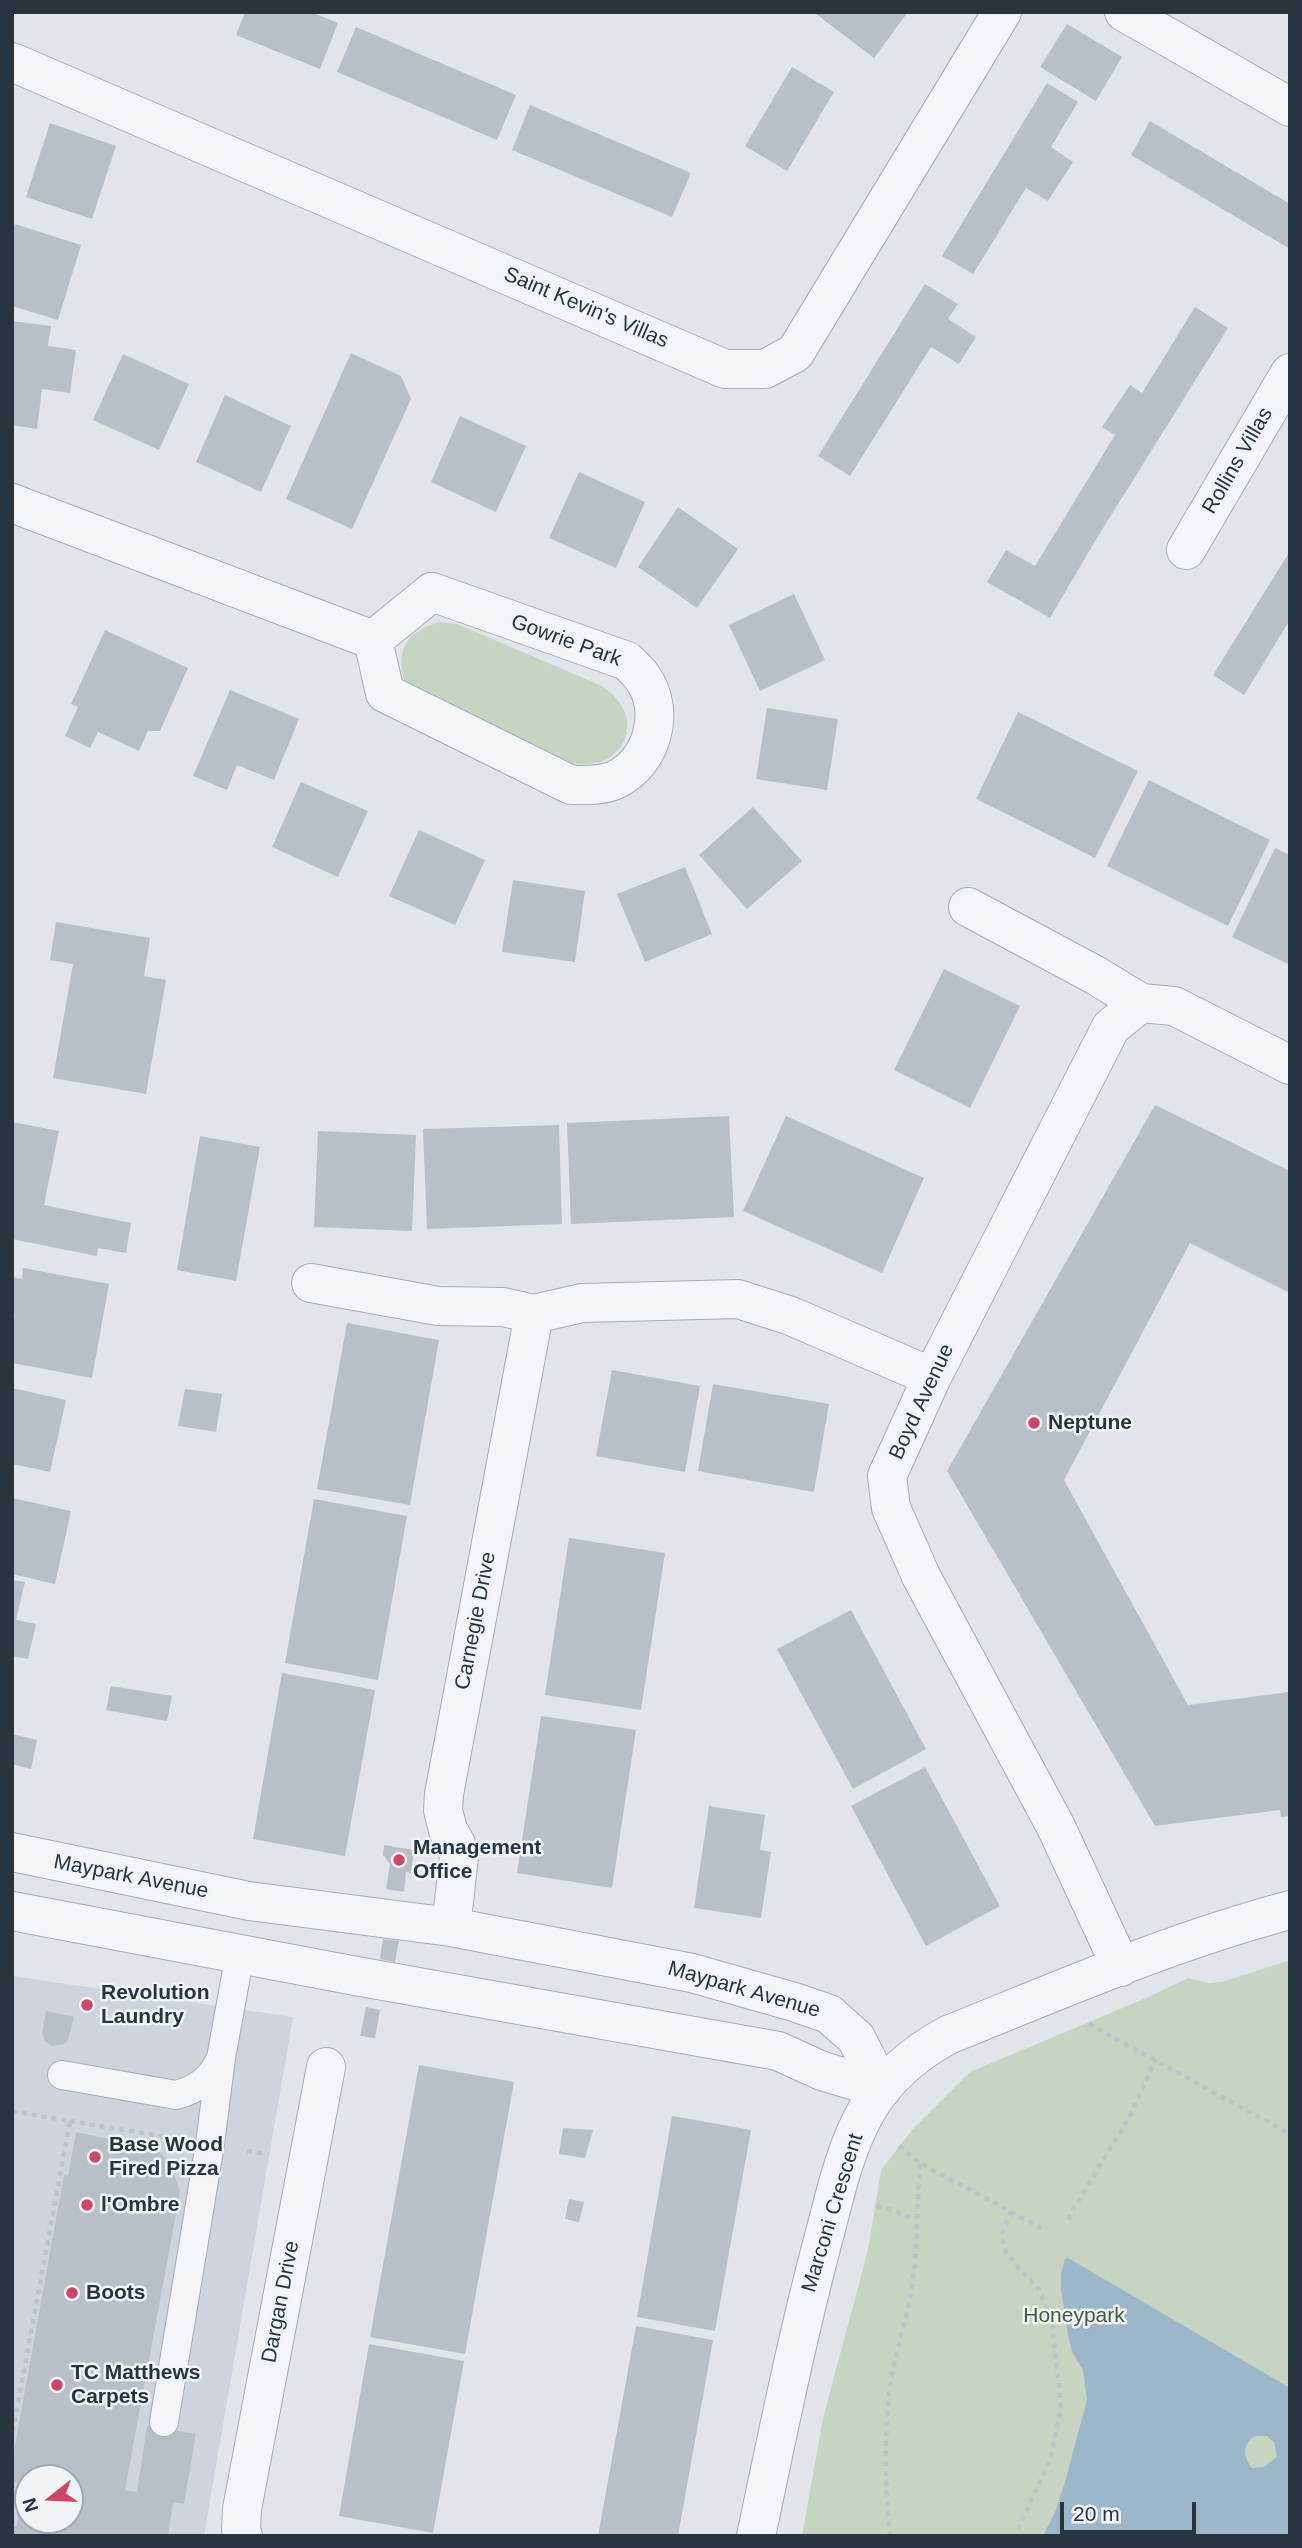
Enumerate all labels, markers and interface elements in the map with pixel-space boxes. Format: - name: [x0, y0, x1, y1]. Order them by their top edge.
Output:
- street label: Saint Kevin's Villas: [500, 262, 672, 354]
- street label: Rollins Villas: [1197, 403, 1279, 519]
- street label: Gowrie Park: [507, 609, 625, 673]
- street label: Boyd Avenue: [884, 1340, 960, 1464]
- place label: Neptune: [1048, 1410, 1132, 1436]
- marker: Neptune: [1026, 1415, 1042, 1431]
- street label: Carnegie Drive: [450, 1550, 502, 1692]
- place label: Management Office: [413, 1835, 541, 1885]
- street label: Maypark Avenue: [51, 1850, 211, 1904]
- marker: Management Office: [391, 1852, 407, 1868]
- street label: Maypark Avenue: [665, 1956, 823, 2024]
- place label: Revolution Laundry: [101, 1980, 209, 2030]
- marker: Revolution Laundry: [79, 1997, 95, 2013]
- street label: Marconi Crescent: [797, 2131, 869, 2295]
- place label: Base Wood Fired Pizza: [109, 2132, 223, 2182]
- marker: Base Wood Fired Pizza: [87, 2149, 103, 2165]
- place label: l'Ombre: [101, 2192, 180, 2218]
- marker: l'Ombre: [79, 2197, 95, 2213]
- street label: Dargan Drive: [257, 2239, 305, 2365]
- place label: Boots: [86, 2280, 145, 2306]
- marker: Boots: [64, 2285, 80, 2301]
- park label: Honeypark: [1023, 2303, 1125, 2329]
- place label: TC Matthews Carpets: [71, 2360, 201, 2410]
- marker: TC Matthews Carpets: [49, 2377, 65, 2393]
- north arrow: [14, 2464, 84, 2534]
- scale bar: [1064, 2488, 1200, 2532]
- text: N: [18, 2495, 43, 2515]
- text: 20 m: [1073, 2502, 1120, 2525]

